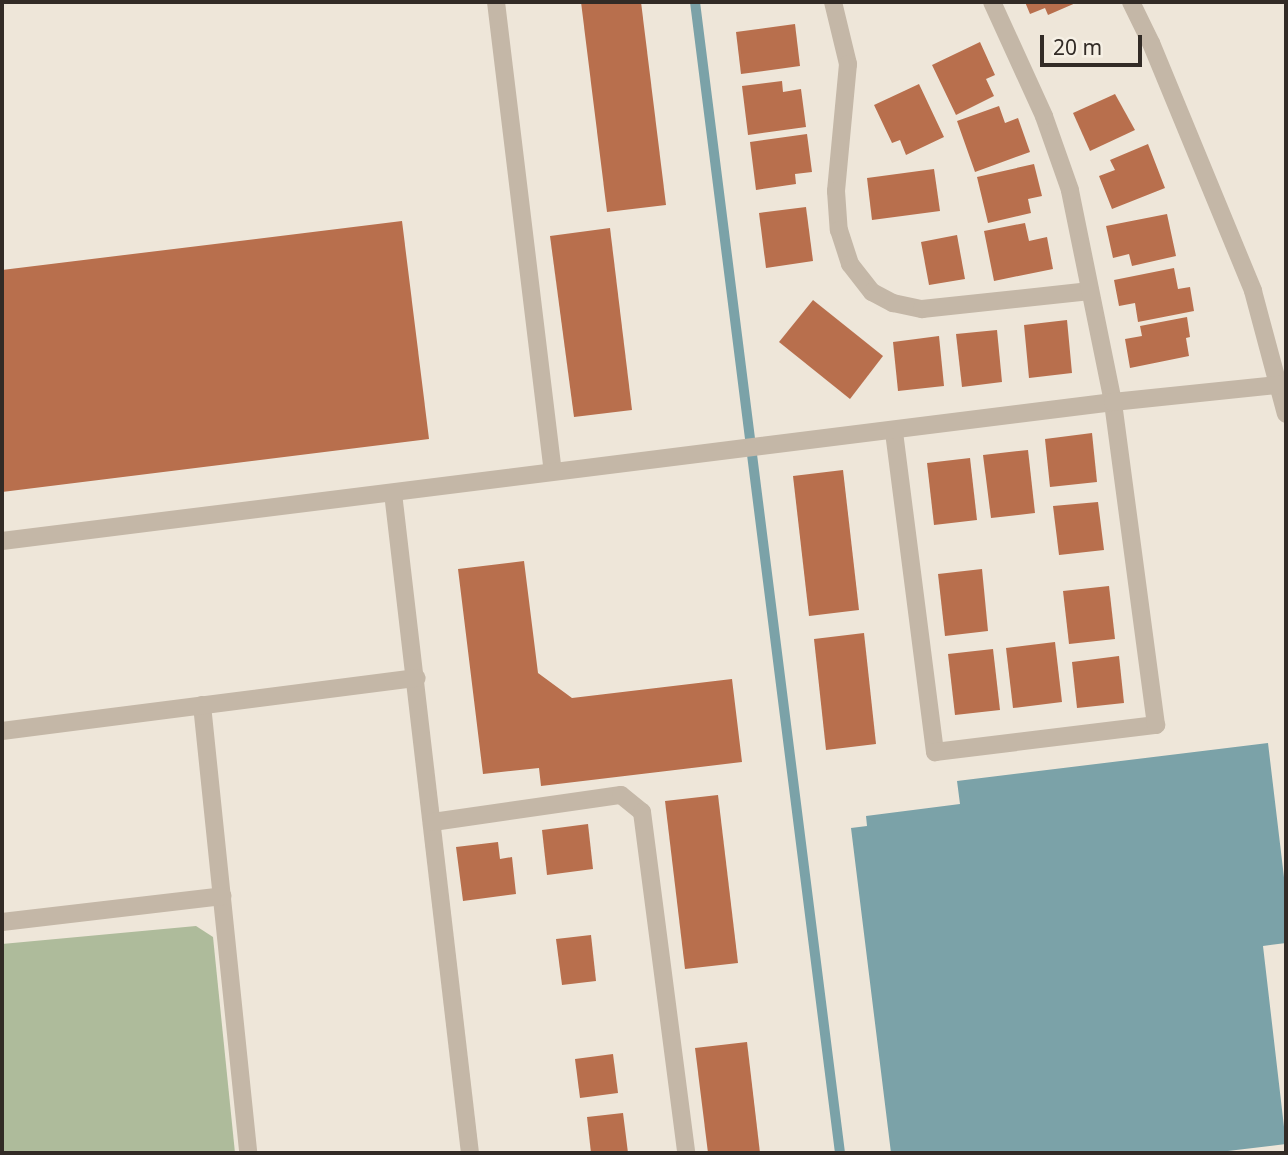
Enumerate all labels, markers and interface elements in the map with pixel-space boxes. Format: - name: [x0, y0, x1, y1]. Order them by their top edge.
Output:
- scale bar: [1043, 21, 1144, 65]
- text: 20 m: [1053, 33, 1102, 61]

